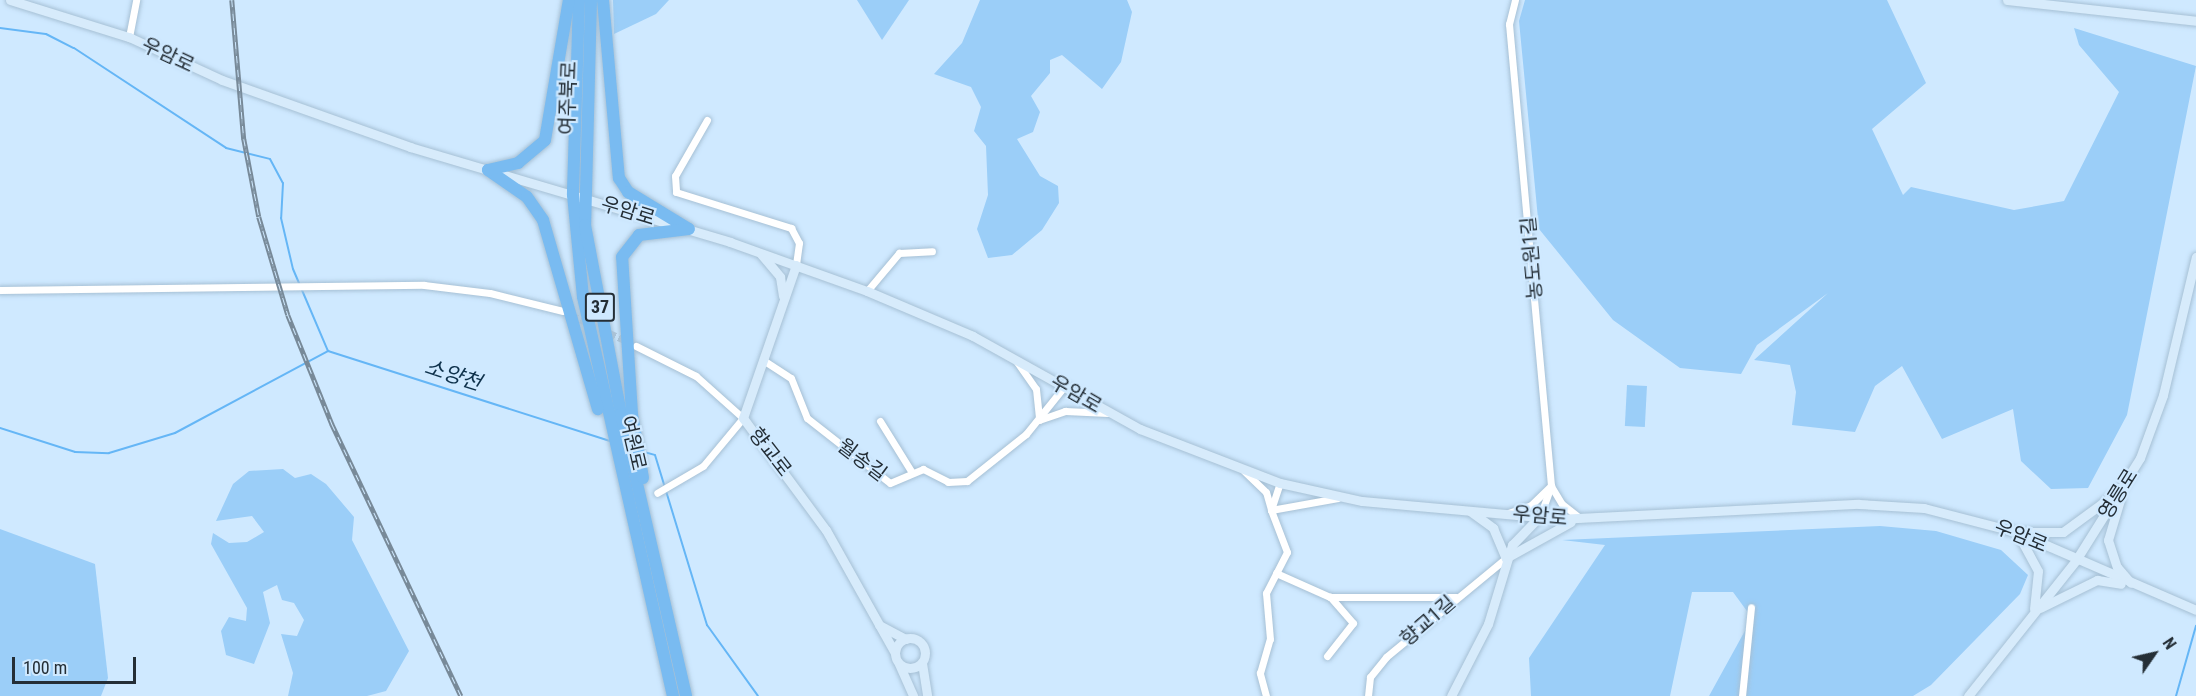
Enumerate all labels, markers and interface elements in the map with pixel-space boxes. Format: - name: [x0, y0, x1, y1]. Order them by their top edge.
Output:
- street label: 우암로: [138, 32, 198, 78]
- street label: 여주북로: [555, 61, 581, 135]
- street label: 우암로: [598, 191, 658, 231]
- street label: 농도원1길: [1516, 215, 1548, 301]
- road number: 37: [584, 292, 616, 322]
- water label: 소양천: [422, 354, 484, 396]
- street label: 우암로: [1046, 370, 1106, 418]
- street label: 여원로: [615, 413, 651, 473]
- street label: 향교로: [744, 423, 796, 481]
- street label: 월송길: [833, 434, 891, 486]
- street label: 영릉로: [2093, 464, 2143, 524]
- street label: 우암로: [1511, 502, 1569, 530]
- street label: 우암로: [1991, 515, 2051, 557]
- street label: 향교1길: [1396, 591, 1460, 651]
- north arrow: [2124, 624, 2184, 684]
- text: N: [2159, 634, 2180, 653]
- scale bar: [15, 645, 140, 683]
- text: 100 m: [23, 657, 67, 678]

